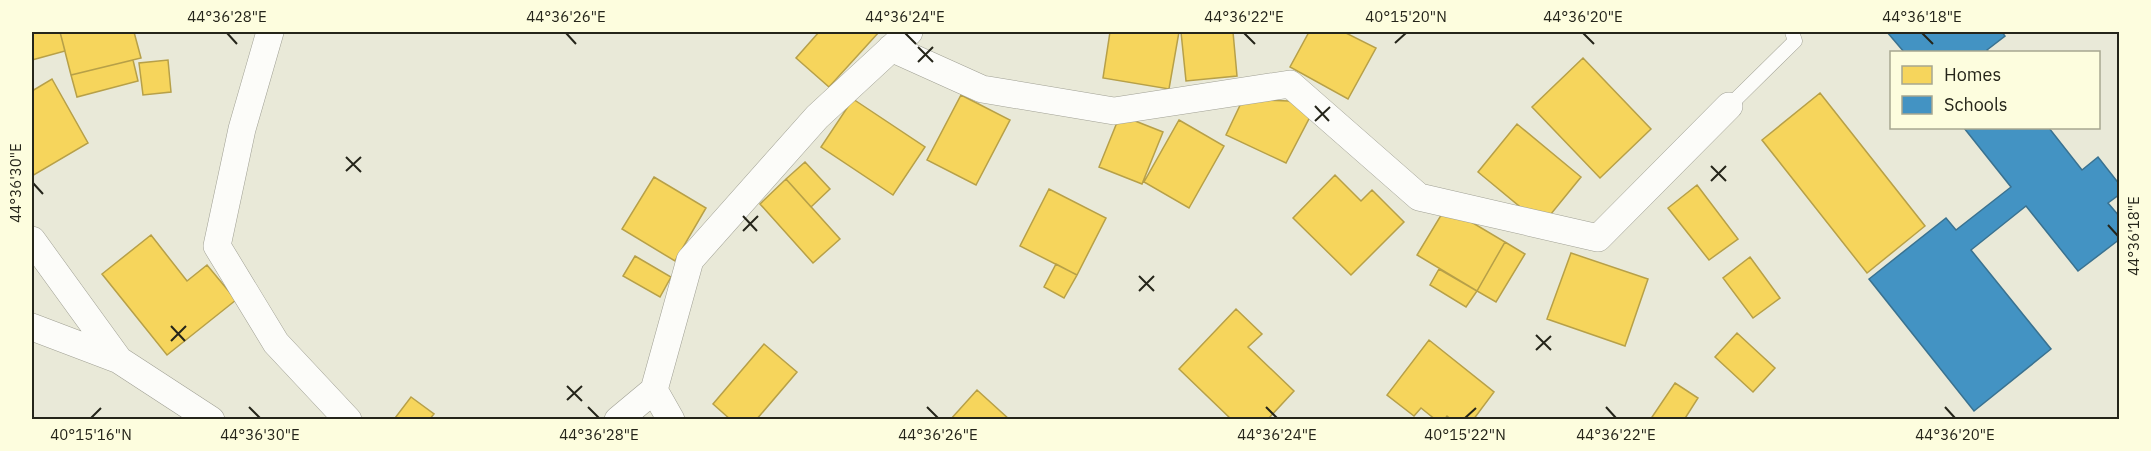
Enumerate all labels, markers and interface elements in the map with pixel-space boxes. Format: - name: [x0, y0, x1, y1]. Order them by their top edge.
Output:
- text: 44°36'28"E: [187, 7, 267, 26]
- text: 44°36'26"E: [526, 7, 606, 26]
- text: 44°36'24"E: [865, 7, 945, 26]
- text: 44°36'22"E: [1204, 7, 1284, 26]
- text: 40°15'20"N: [1365, 7, 1447, 26]
- text: 44°36'20"E: [1543, 7, 1623, 26]
- text: 44°36'18"E: [1882, 7, 1962, 26]
- legend: [1890, 51, 2100, 129]
- text: Homes: [1944, 63, 2001, 86]
- text: Schools: [1944, 93, 2008, 116]
- text: 44°36'30"E: [6, 143, 25, 223]
- text: 44°36'18"E: [2124, 196, 2143, 276]
- text: 40°15'16"N: [50, 425, 132, 444]
- text: 44°36'30"E: [220, 425, 300, 444]
- text: 44°36'28"E: [559, 425, 639, 444]
- text: 44°36'26"E: [898, 425, 978, 444]
- text: 44°36'24"E: [1237, 425, 1317, 444]
- text: 40°15'22"N: [1424, 425, 1506, 444]
- text: 44°36'22"E: [1576, 425, 1656, 444]
- text: 44°36'20"E: [1915, 425, 1995, 444]

